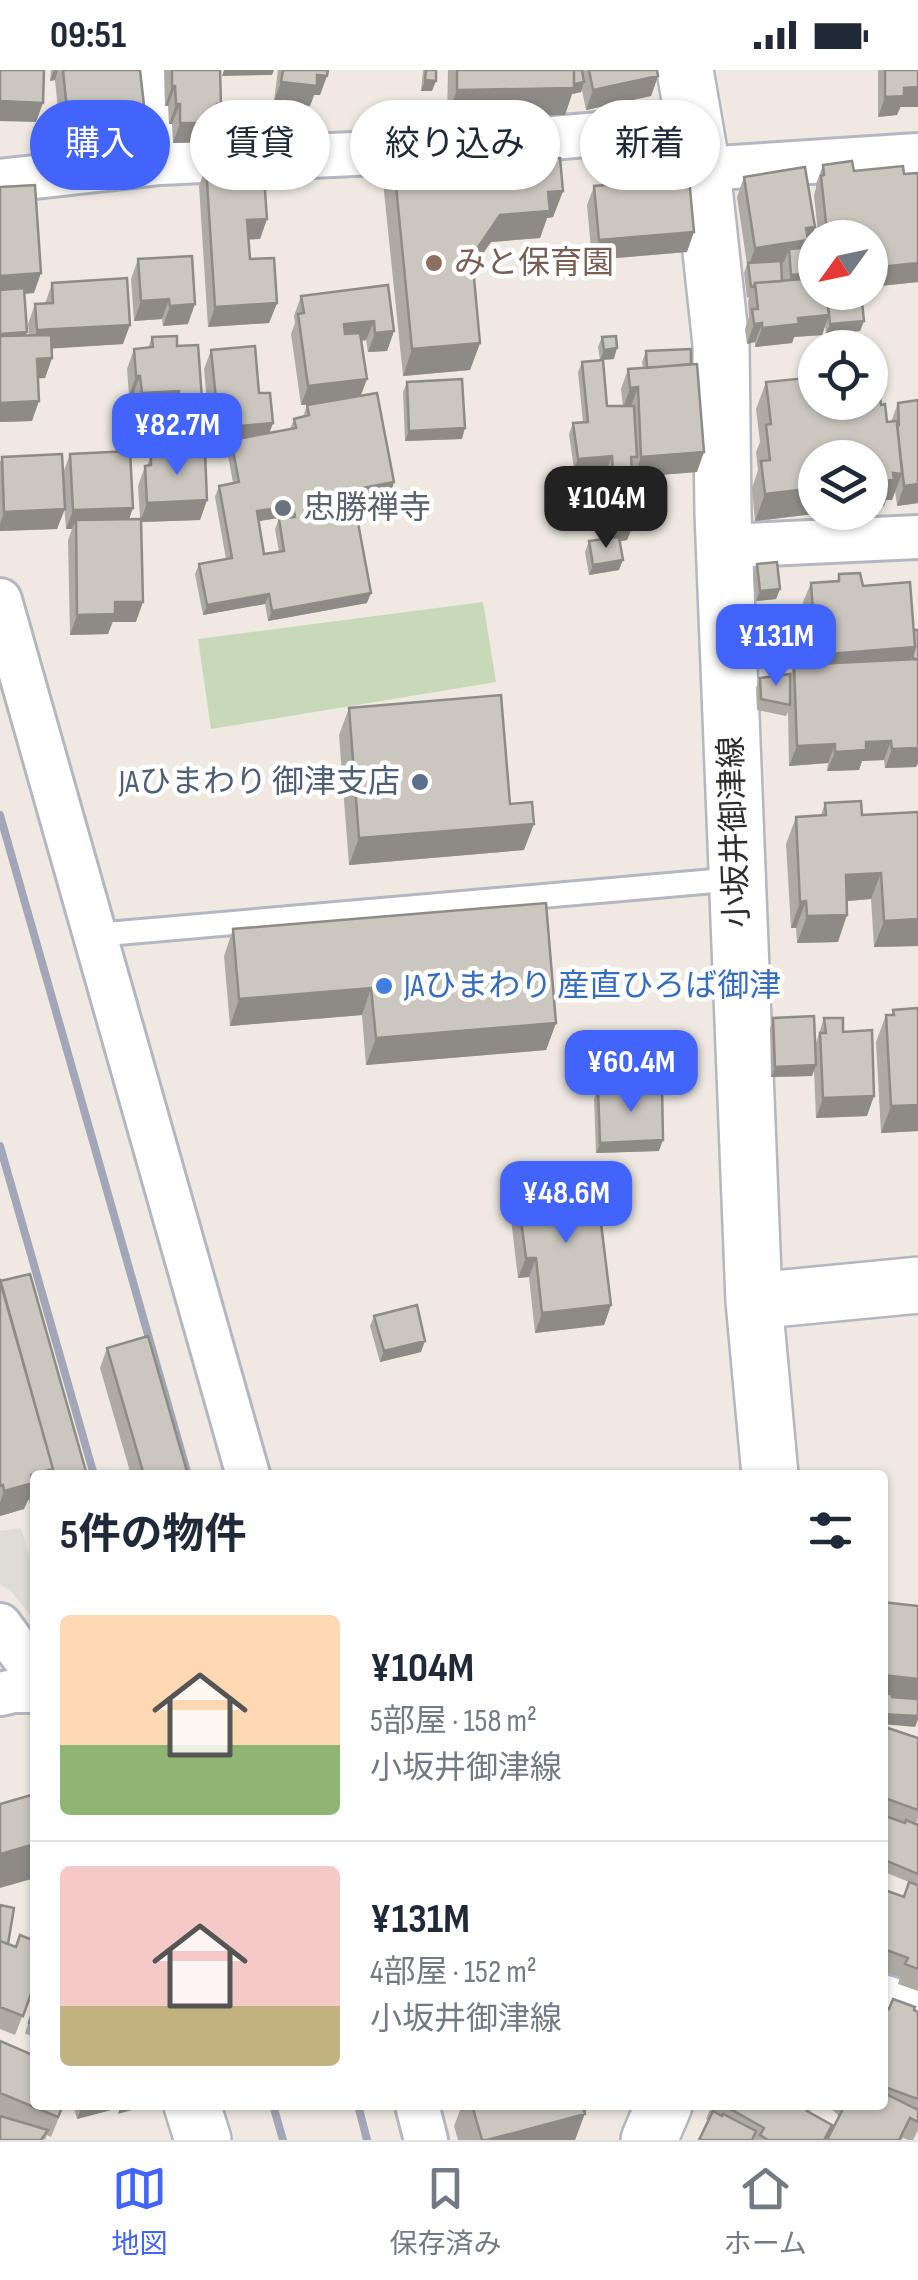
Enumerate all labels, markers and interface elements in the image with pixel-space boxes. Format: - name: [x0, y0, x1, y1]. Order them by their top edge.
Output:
- text: 09:51: [50, 13, 126, 58]
- chip: 購入: [30, 100, 170, 190]
- chip: 賃貸: [190, 100, 330, 190]
- chip: 絞り込み: [350, 100, 560, 190]
- chip: 新着: [580, 100, 720, 190]
- north arrow: [798, 220, 888, 310]
- map controls: [798, 220, 888, 530]
- place label: みと保育園: [454, 244, 614, 283]
- marker: みと保育園: [423, 252, 445, 274]
- button: locate: [798, 330, 888, 420]
- pin: ¥82.7M: [96, 393, 258, 478]
- text: ¥82.7M: [134, 406, 220, 445]
- button: layers: [798, 440, 888, 530]
- pin: ¥104M: [536, 466, 676, 551]
- text: ¥104M: [566, 479, 646, 518]
- place label: 忠勝禅寺: [303, 489, 431, 528]
- marker: 忠勝禅寺: [272, 497, 294, 519]
- pin: ¥131M: [706, 604, 846, 689]
- text: ¥131M: [738, 617, 814, 656]
- street label: 小坂井御津線: [712, 735, 758, 929]
- place label: JAひまわり 御津支店: [118, 763, 400, 802]
- marker: JAひまわり 御津支店: [409, 771, 431, 793]
- place label: JAひまわり 産直ひろば御津: [403, 967, 781, 1006]
- marker: JAひまわり 産直ひろば御津: [373, 975, 395, 997]
- pin: ¥60.4M: [550, 1030, 712, 1115]
- text: ¥60.4M: [587, 1043, 675, 1082]
- pin: ¥48.6M: [485, 1161, 647, 1246]
- text: ¥48.6M: [522, 1174, 610, 1213]
- icon: filters: [803, 1503, 858, 1558]
- text: 5件の物件: [60, 1510, 246, 1561]
- text: ¥104M: [370, 1643, 474, 1694]
- icon: home: [140, 1655, 260, 1775]
- text: 5部屋 · 158 m²: [370, 1702, 537, 1741]
- text: 小坂井御津線: [370, 1749, 562, 1788]
- text: ¥131M: [370, 1894, 470, 1945]
- icon: home: [140, 1906, 260, 2026]
- text: 4部屋 · 152 m²: [370, 1953, 537, 1992]
- text: 小坂井御津線: [370, 2000, 562, 2039]
- tab: 地図: [111, 2161, 167, 2261]
- tab: 保存済み: [389, 2161, 501, 2261]
- tab: ホーム: [724, 2161, 807, 2261]

